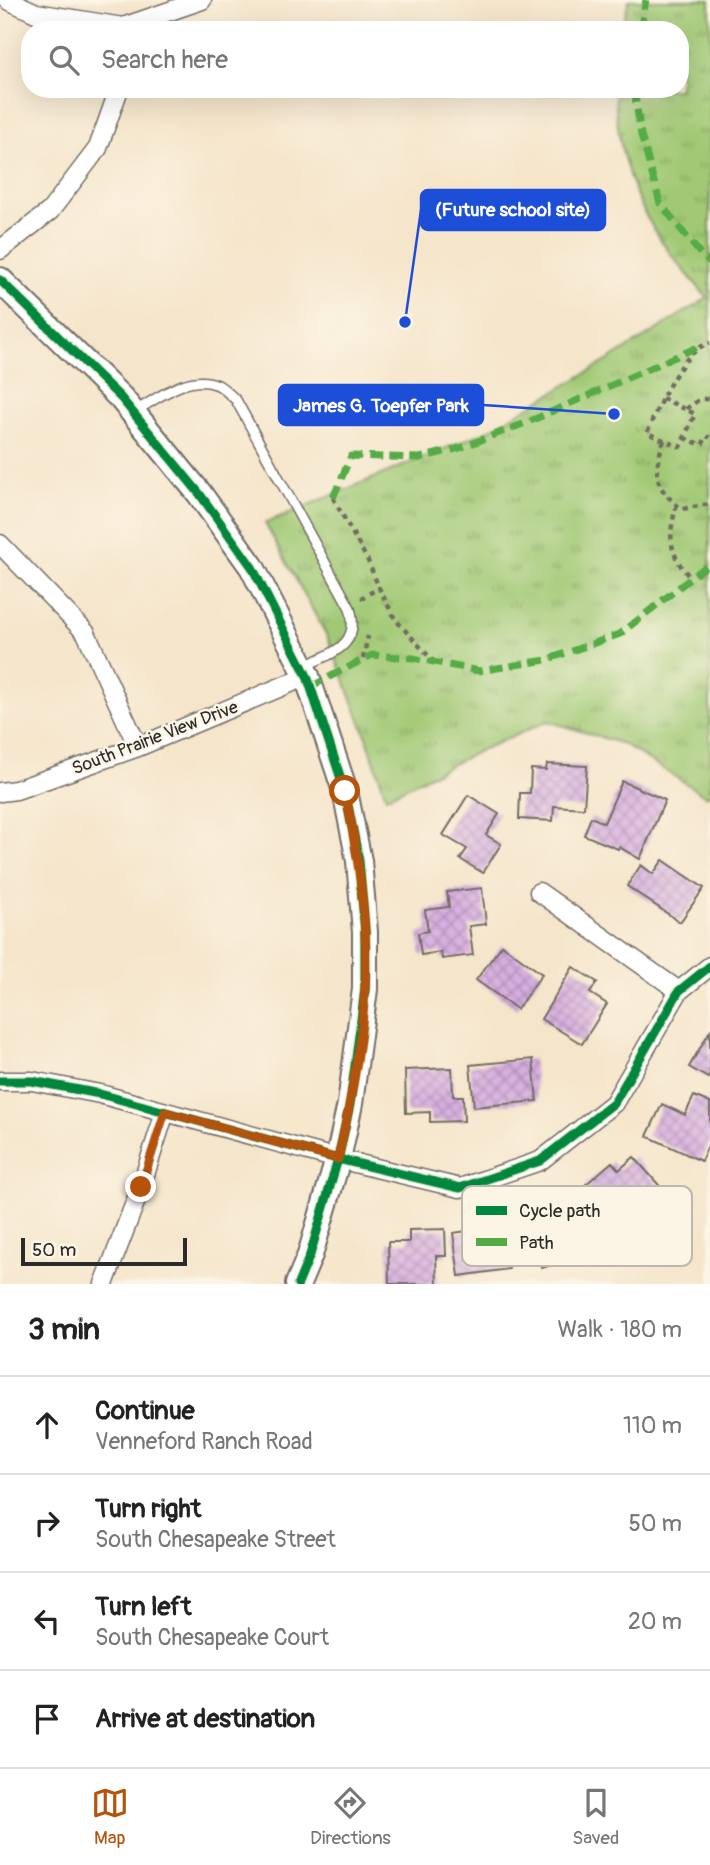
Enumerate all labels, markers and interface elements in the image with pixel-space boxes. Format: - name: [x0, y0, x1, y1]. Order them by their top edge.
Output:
- search box: [21, 21, 689, 98]
- icon: search: [45, 41, 83, 79]
- text: Search here: [101, 44, 228, 76]
- callout: (Future school site): [421, 190, 605, 230]
- text: (Future school site): [435, 198, 591, 222]
- callout: James G. Toepfer Park: [279, 385, 483, 425]
- text: James G. Toepfer Park: [293, 394, 470, 418]
- street label: South Prairie View Drive: [69, 696, 241, 780]
- route start: [329, 775, 360, 806]
- route end: [125, 1171, 156, 1202]
- legend: [462, 1186, 692, 1266]
- text: Cycle path: [519, 1199, 600, 1223]
- text: Path: [519, 1231, 554, 1255]
- scale bar: [21, 1235, 187, 1267]
- text: 50 m: [32, 1238, 76, 1262]
- text: 3 min: [28, 1311, 100, 1348]
- text: Walk · 180 m: [557, 1315, 682, 1344]
- text: Continue: [95, 1395, 195, 1427]
- icon: ahead: [28, 1406, 66, 1444]
- text: 110 m: [623, 1411, 682, 1440]
- text: Venneford Ranch Road: [95, 1427, 313, 1456]
- text: Turn right: [95, 1493, 201, 1525]
- icon: right: [28, 1504, 66, 1542]
- text: 50 m: [628, 1509, 682, 1538]
- text: South Chesapeake Street: [95, 1525, 336, 1554]
- text: Turn left: [95, 1591, 191, 1623]
- icon: left: [28, 1602, 66, 1640]
- text: 20 m: [628, 1607, 682, 1636]
- text: South Chesapeake Court: [95, 1623, 329, 1652]
- icon: arrive: [28, 1700, 66, 1738]
- text: Arrive at destination: [95, 1703, 315, 1735]
- tab: Map: [91, 1784, 129, 1850]
- tab: Directions: [310, 1784, 391, 1850]
- tab: Saved: [572, 1784, 619, 1850]

